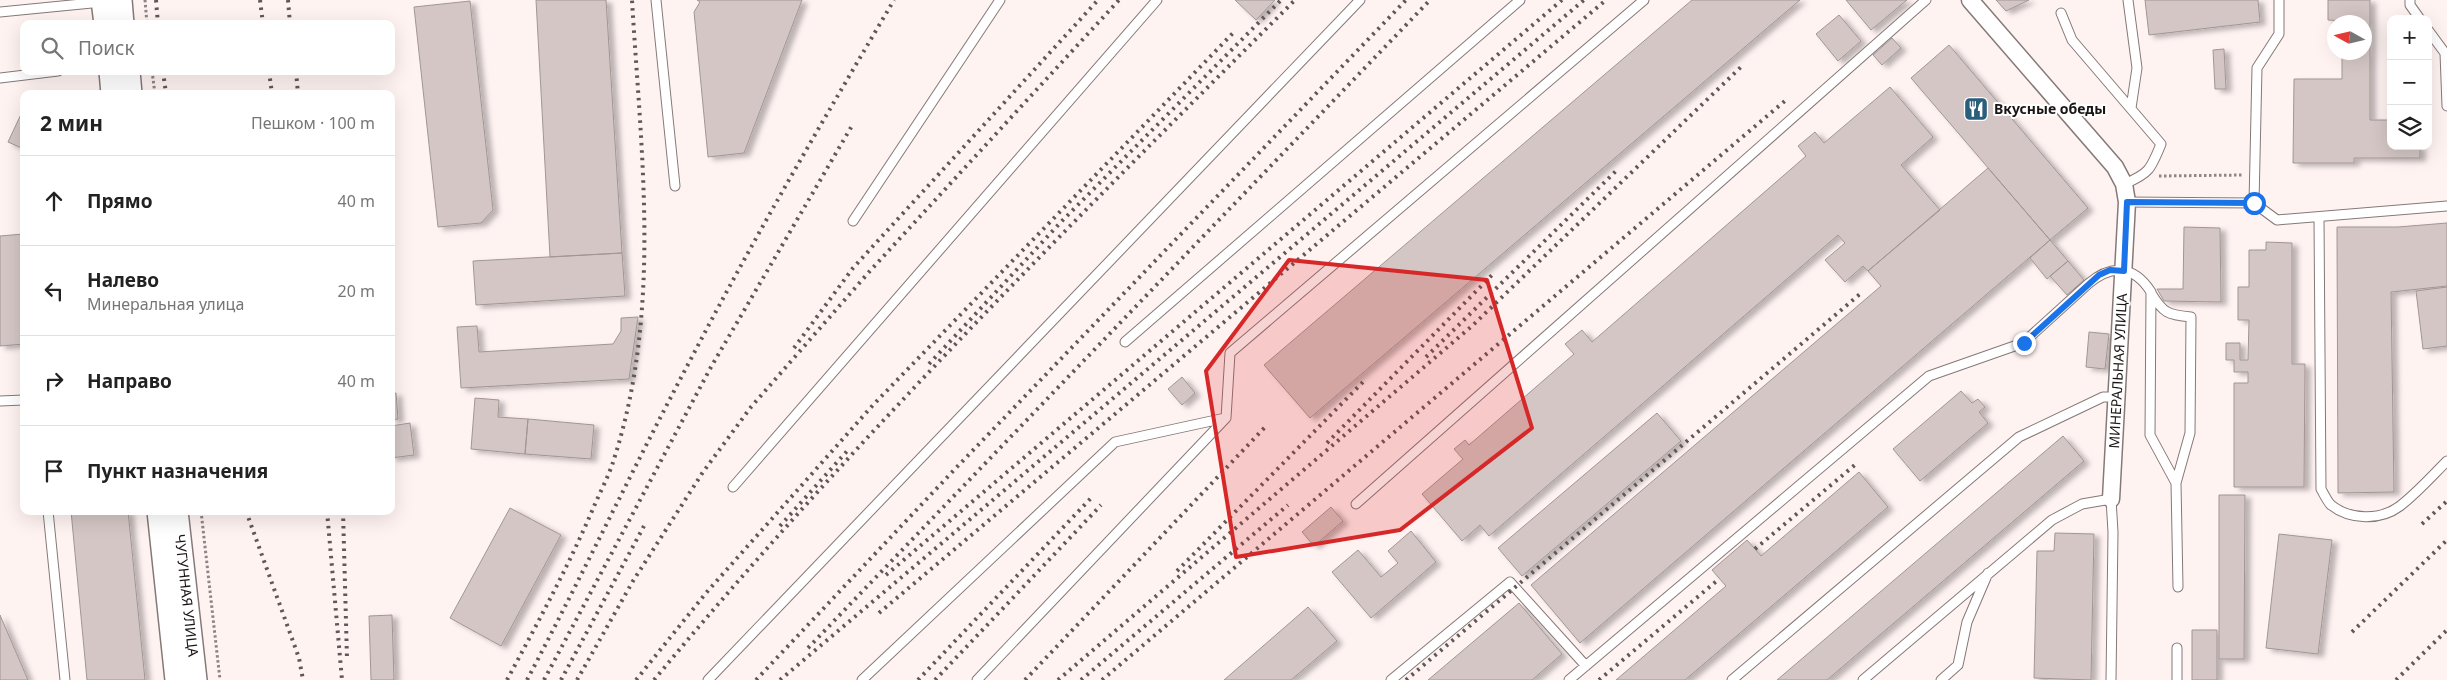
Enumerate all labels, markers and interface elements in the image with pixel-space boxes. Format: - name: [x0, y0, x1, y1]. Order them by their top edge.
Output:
- north arrow: [2327, 15, 2372, 60]
- map controls: [2387, 15, 2432, 150]
- button: +: [2387, 15, 2432, 60]
- search box: [20, 20, 395, 75]
- icon: search: [38, 34, 66, 62]
- text: Поиск: [78, 35, 134, 61]
- button: −: [2387, 60, 2432, 105]
- restaurant icon: Вкусные обеды: [1963, 96, 1989, 122]
- place label: Вкусные обеды: [1994, 99, 2106, 118]
- button: layers: [2387, 105, 2432, 150]
- text: 2 мин: [40, 109, 103, 137]
- text: Пешком · 100 m: [251, 112, 375, 134]
- icon: ahead: [40, 187, 68, 215]
- text: Прямо: [87, 188, 153, 214]
- text: 40 m: [338, 190, 375, 212]
- route start: [2243, 192, 2266, 215]
- text: Налево: [87, 267, 159, 293]
- icon: left: [40, 277, 68, 305]
- text: 20 m: [338, 280, 375, 302]
- text: Минеральная улица: [87, 293, 244, 315]
- street label: МИНЕРАЛЬНАЯ УЛИЦА: [2104, 293, 2131, 449]
- route end: [2013, 332, 2036, 355]
- icon: right: [40, 367, 68, 395]
- text: Направо: [87, 368, 172, 394]
- text: 40 m: [338, 370, 375, 392]
- icon: arrive: [40, 457, 68, 485]
- text: Пункт назначения: [87, 458, 268, 484]
- street label: ЧУГУННАЯ УЛИЦА: [171, 533, 203, 658]

